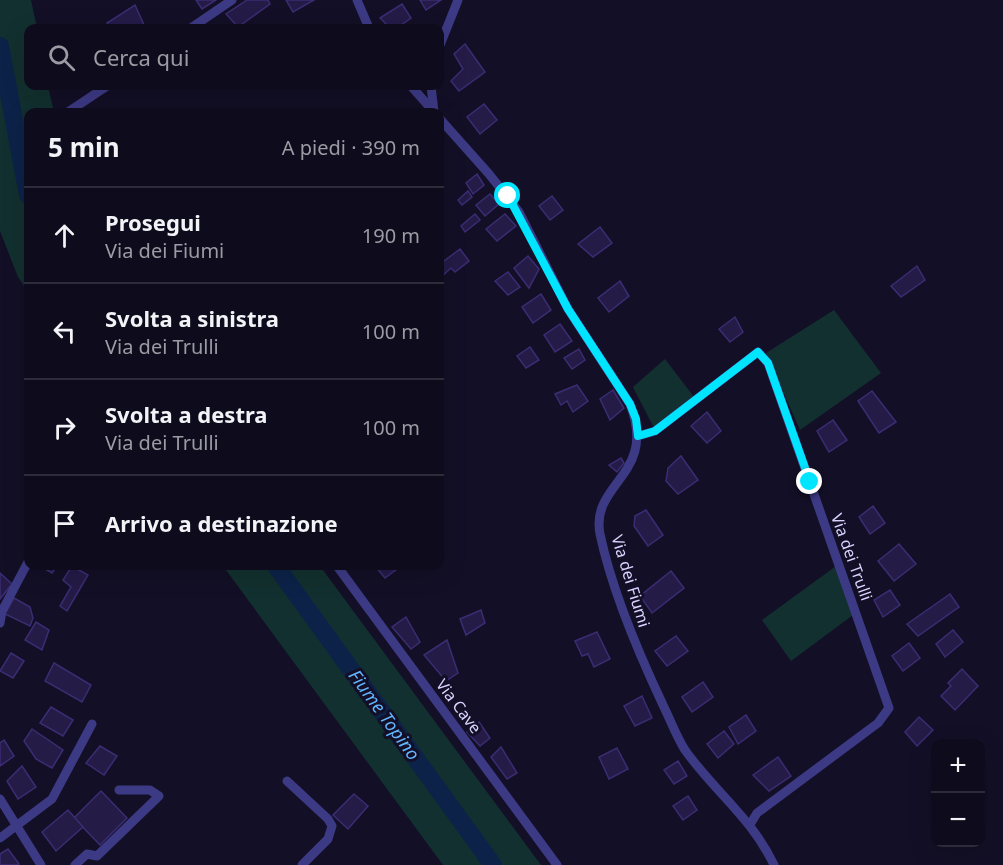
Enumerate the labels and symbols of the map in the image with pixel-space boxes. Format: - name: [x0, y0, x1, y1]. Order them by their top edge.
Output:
- route start: [494, 182, 520, 208]
- route end: [796, 468, 822, 494]
- street label: Via dei Trulli: [826, 510, 878, 604]
- street label: Via dei Fiumi: [607, 532, 655, 630]
- water label: Fiume Topino: [344, 664, 426, 765]
- street label: Via Cave: [431, 674, 487, 738]

